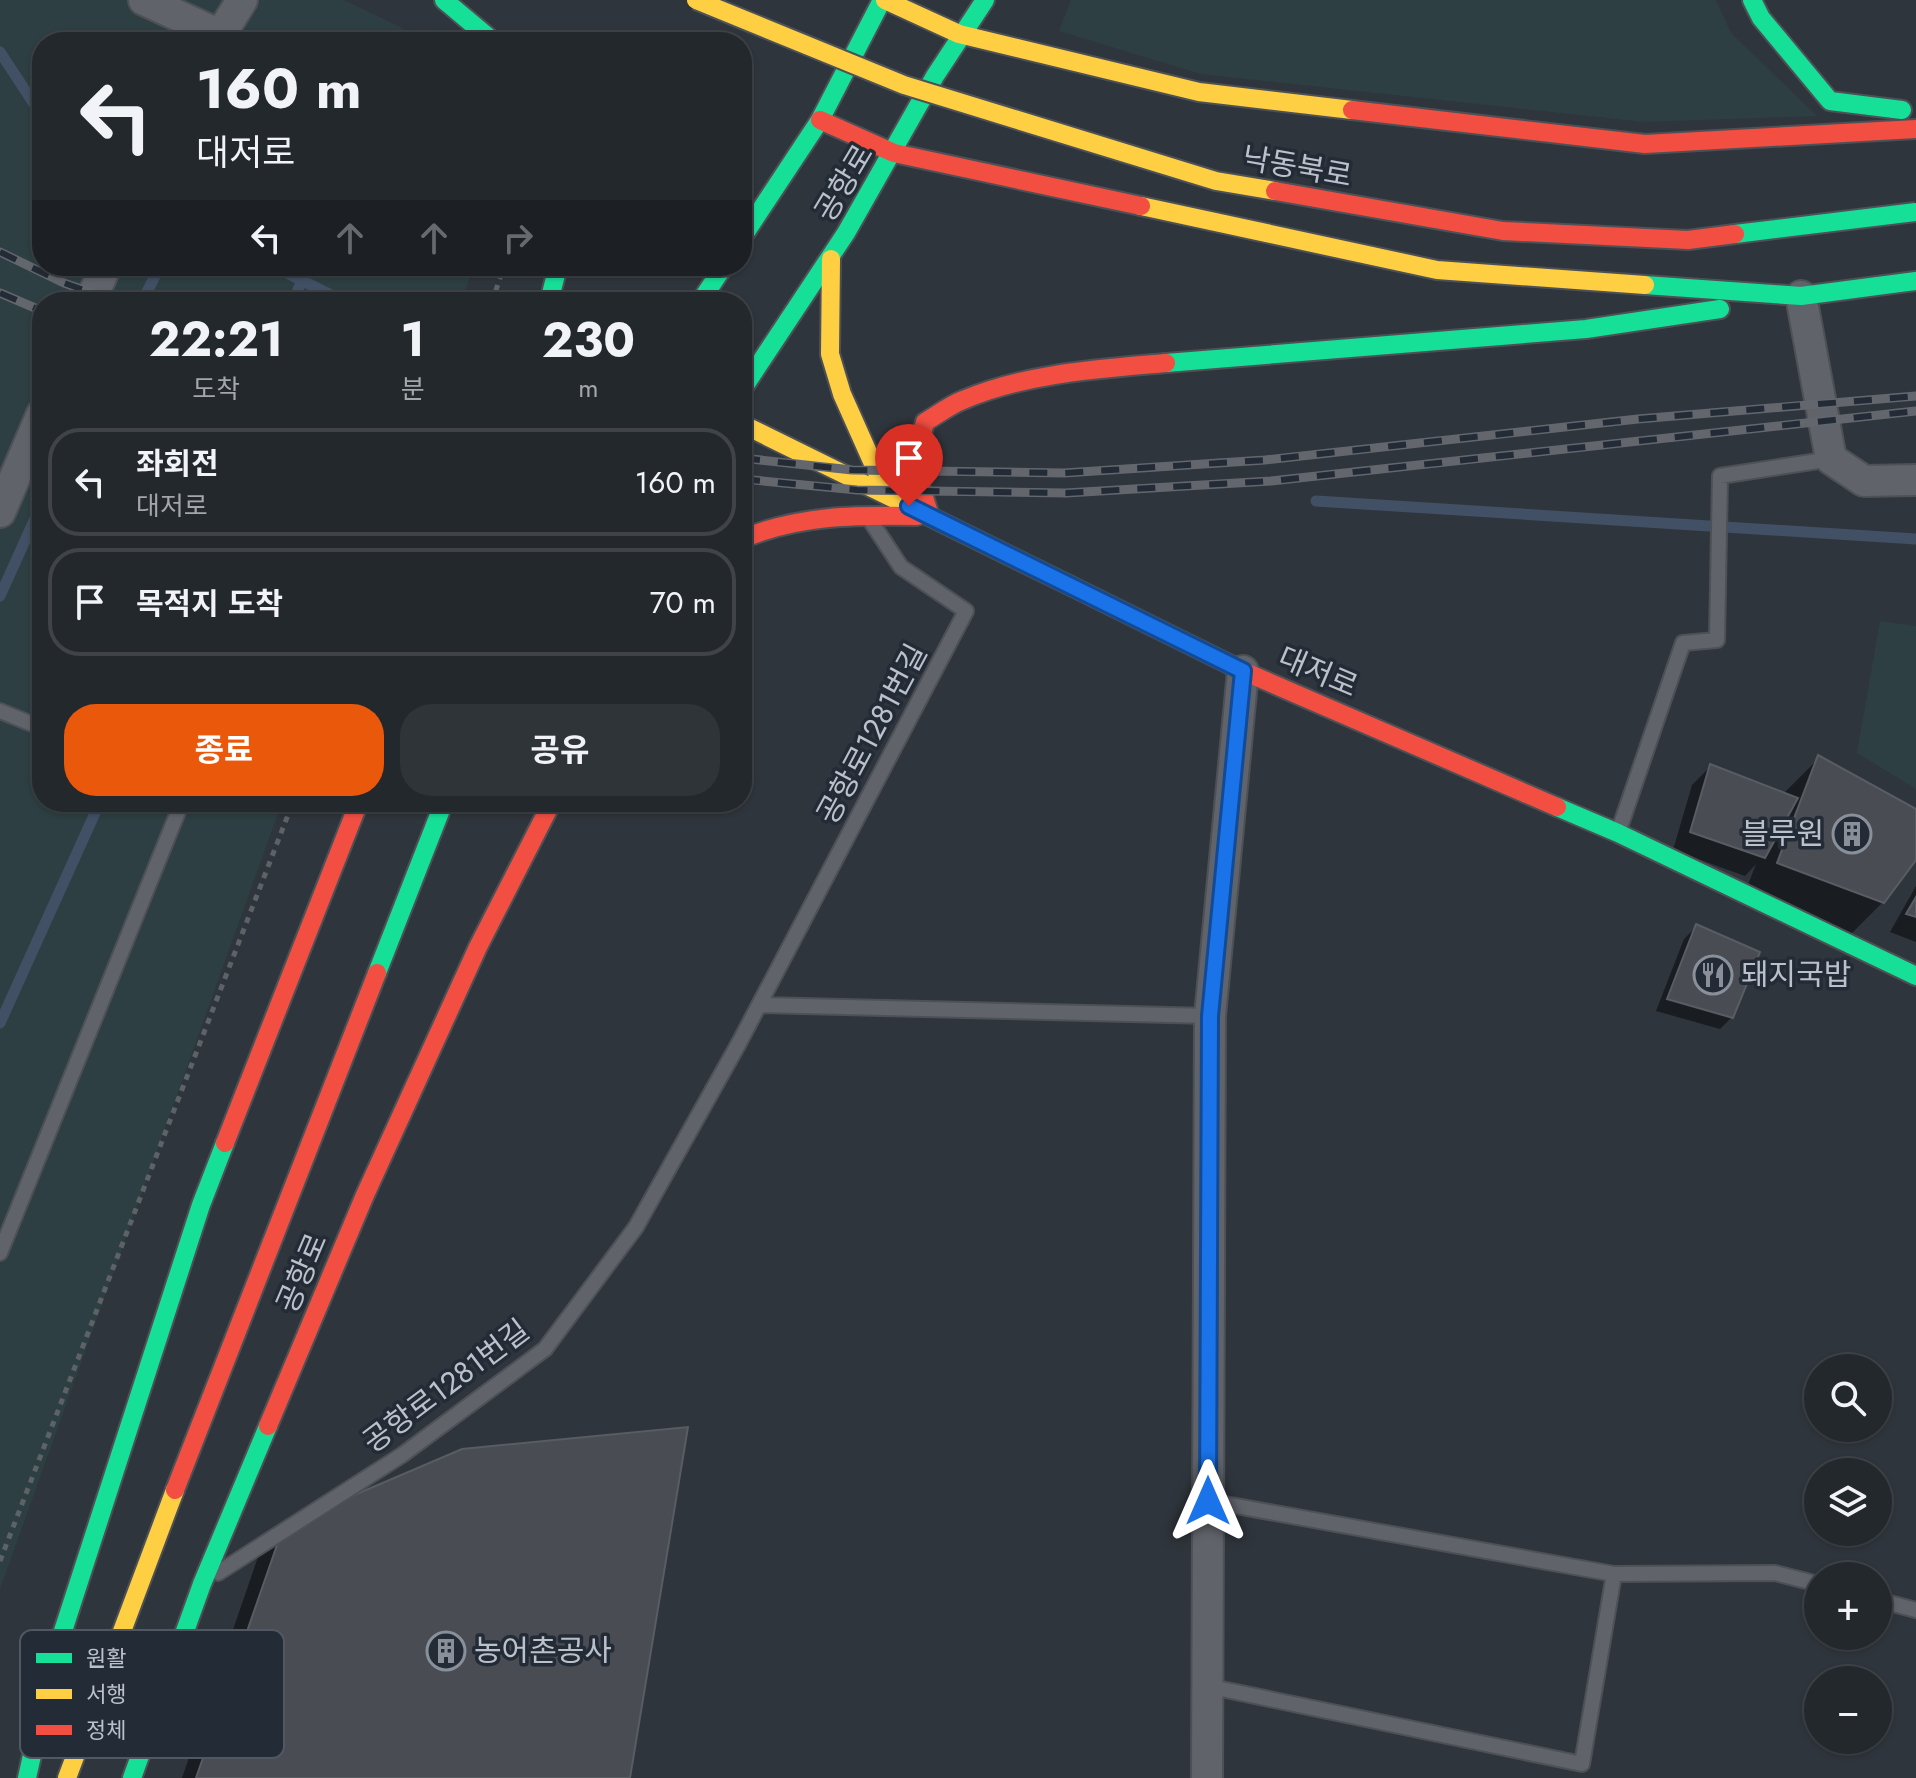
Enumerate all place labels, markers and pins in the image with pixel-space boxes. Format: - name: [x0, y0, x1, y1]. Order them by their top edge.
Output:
- pin: [875, 424, 943, 506]
- place label: 블루원: [1741, 812, 1824, 855]
- building icon: 블루원: [1831, 813, 1873, 855]
- place label: 돼지국밥: [1741, 953, 1851, 996]
- restaurant icon: 돼지국밥: [1692, 954, 1734, 996]
- place label: 농어촌공사: [474, 1629, 612, 1672]
- building icon: 농어촌공사: [425, 1630, 467, 1672]

